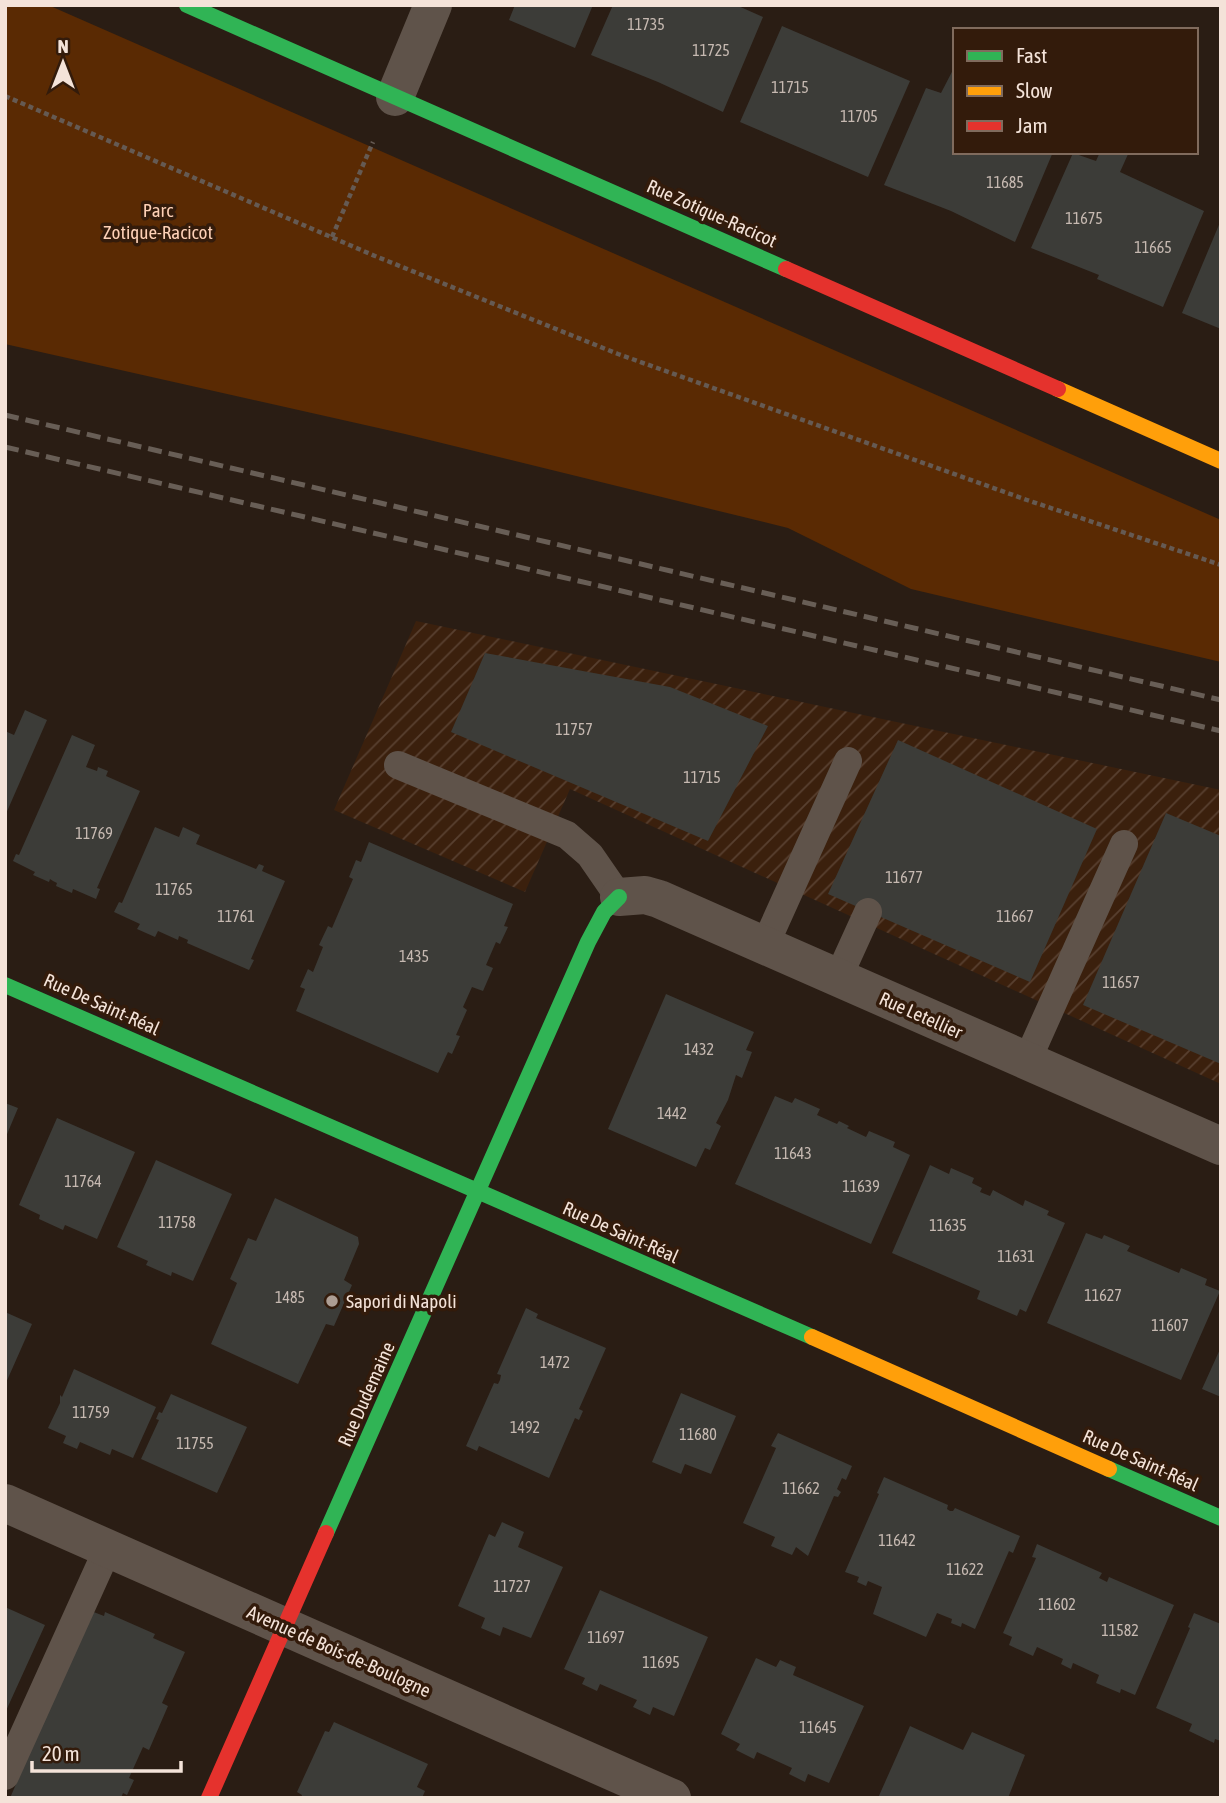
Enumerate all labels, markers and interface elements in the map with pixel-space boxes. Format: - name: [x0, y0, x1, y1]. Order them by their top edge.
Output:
- house number: 11735: [627, 15, 665, 33]
- north arrow: [28, 28, 98, 98]
- legend: [953, 28, 1198, 154]
- text: N: [57, 35, 69, 57]
- house number: 11725: [692, 41, 730, 59]
- text: Fast: [1016, 43, 1047, 67]
- house number: 11715: [771, 78, 809, 96]
- text: Slow: [1016, 78, 1053, 102]
- house number: 11705: [840, 107, 878, 125]
- text: Jam: [1016, 113, 1048, 137]
- house number: 11685: [986, 173, 1024, 191]
- street label: Rue Zotique-Racicot: [644, 174, 780, 252]
- park label: Parc Zotique-Racicot: [103, 199, 213, 243]
- house number: 11675: [1065, 209, 1103, 227]
- house number: 11665: [1134, 238, 1172, 256]
- house number: 11757: [555, 720, 593, 738]
- house number: 11715: [683, 768, 721, 786]
- house number: 11769: [75, 824, 113, 842]
- house number: 11677: [885, 868, 923, 886]
- house number: 11765: [155, 880, 193, 898]
- house number: 11761: [217, 907, 255, 925]
- house number: 11667: [996, 907, 1034, 925]
- house number: 1435: [399, 947, 429, 965]
- street label: Rue De Saint-Réal: [41, 969, 163, 1039]
- house number: 11657: [1102, 973, 1140, 991]
- street label: Rue Letellier: [876, 987, 966, 1043]
- house number: 1432: [684, 1040, 714, 1058]
- house number: 1442: [657, 1104, 687, 1122]
- house number: 11643: [774, 1144, 812, 1162]
- house number: 11764: [64, 1172, 102, 1190]
- house number: 11639: [842, 1177, 880, 1195]
- street label: Rue De Saint-Réal: [560, 1197, 682, 1267]
- house number: 11758: [158, 1213, 196, 1231]
- house number: 11635: [929, 1216, 967, 1234]
- house number: 11631: [997, 1247, 1035, 1265]
- house number: 11627: [1084, 1286, 1122, 1304]
- house number: 1485: [275, 1288, 305, 1306]
- place label: Sapori di Napoli: [346, 1290, 457, 1312]
- marker: Sapori di Napoli: [324, 1293, 340, 1309]
- house number: 11607: [1151, 1316, 1189, 1334]
- street label: Rue Dudemaine: [333, 1338, 399, 1450]
- house number: 1472: [540, 1353, 570, 1371]
- house number: 11759: [72, 1403, 110, 1421]
- house number: 1492: [510, 1418, 540, 1436]
- house number: 11680: [679, 1425, 717, 1443]
- street label: Rue De Saint-Réal: [1080, 1425, 1202, 1495]
- house number: 11755: [176, 1434, 214, 1452]
- house number: 11662: [782, 1479, 820, 1497]
- house number: 11642: [878, 1531, 916, 1549]
- house number: 11622: [946, 1560, 984, 1578]
- house number: 11727: [493, 1577, 531, 1595]
- house number: 11602: [1038, 1595, 1076, 1613]
- street label: Avenue de Bois-de-Boulogne: [244, 1601, 434, 1701]
- house number: 11582: [1101, 1621, 1139, 1639]
- house number: 11697: [587, 1628, 625, 1646]
- house number: 11695: [642, 1653, 680, 1671]
- house number: 11645: [799, 1718, 837, 1736]
- scale bar: [32, 1730, 180, 1774]
- text: 20 m: [42, 1741, 80, 1765]

